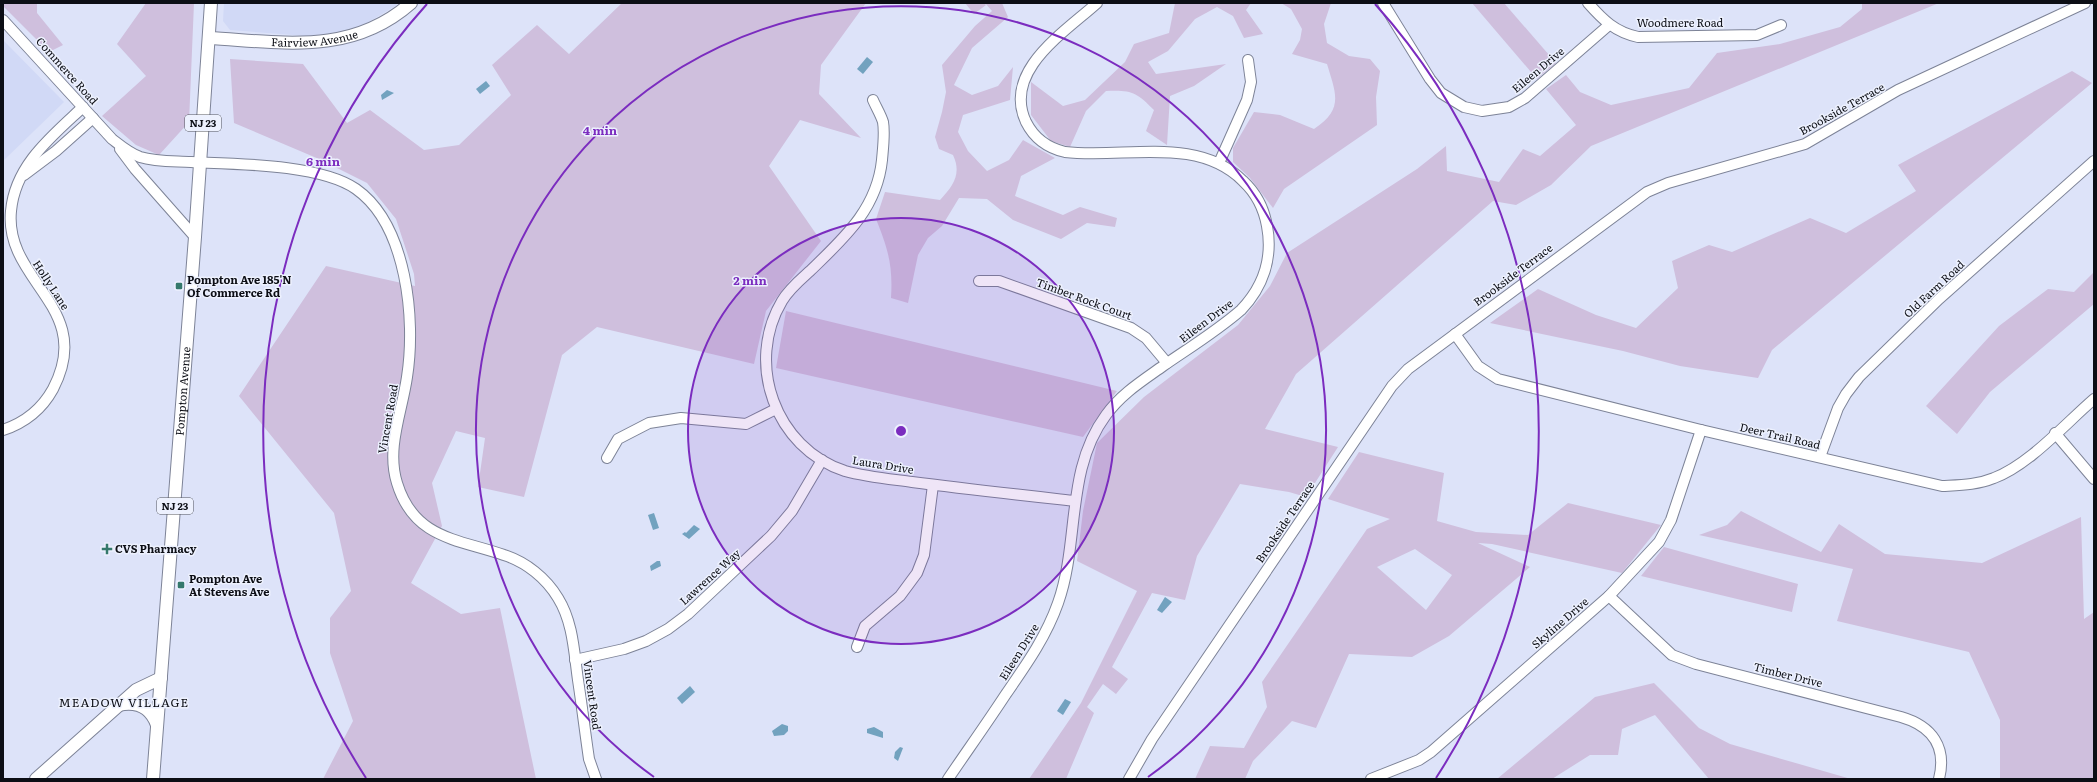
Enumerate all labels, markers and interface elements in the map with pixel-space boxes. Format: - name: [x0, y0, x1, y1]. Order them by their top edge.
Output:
- street label: Woodmere Road: [1637, 14, 1724, 30]
- street label: Fairview Avenue: [271, 25, 360, 50]
- street label: Commerce Road: [33, 33, 103, 108]
- street label: Eileen Drive: [1508, 42, 1567, 96]
- street label: Brookside Terrace: [1796, 78, 1887, 138]
- road number: NJ 23: [185, 115, 221, 131]
- text: 4 min: [583, 121, 618, 139]
- text: 6 min: [306, 152, 341, 170]
- street label: Brookside Terrace: [1470, 239, 1555, 309]
- street label: Holly Lane: [30, 256, 74, 313]
- street label: Old Farm Road: [1899, 256, 1967, 321]
- place label: Pompton Ave 185'N Of Commerce Rd: [187, 271, 292, 300]
- text: 2 min: [733, 271, 767, 289]
- street label: Timber Rock Court: [1034, 273, 1135, 323]
- marker: Pompton Ave 185'N Of Commerce Rd: [174, 281, 184, 291]
- street label: Eileen Drive: [1175, 294, 1236, 346]
- street label: Pompton Avenue: [171, 346, 193, 436]
- street label: Vincent Road: [373, 383, 401, 455]
- street label: Deer Trail Road: [1738, 418, 1822, 452]
- centre of rings: [894, 424, 908, 438]
- street label: Laura Drive: [851, 451, 915, 477]
- street label: Brookside Terrace: [1251, 477, 1318, 565]
- road number: NJ 23: [157, 498, 193, 514]
- place label: CVS Pharmacy: [115, 540, 197, 556]
- marker: CVS Pharmacy: [102, 544, 112, 554]
- street label: Lawrence Way: [675, 544, 744, 608]
- place label: Pompton Ave At Stevens Ave: [189, 570, 269, 599]
- marker: Pompton Ave At Stevens Ave: [176, 580, 186, 590]
- street label: Skyline Drive: [1527, 593, 1591, 651]
- street label: Eileen Drive: [994, 620, 1042, 683]
- street label: Timber Drive: [1752, 658, 1825, 690]
- street label: Vincent Road: [580, 659, 606, 731]
- district label: MEADOW VILLAGE: [59, 693, 189, 711]

